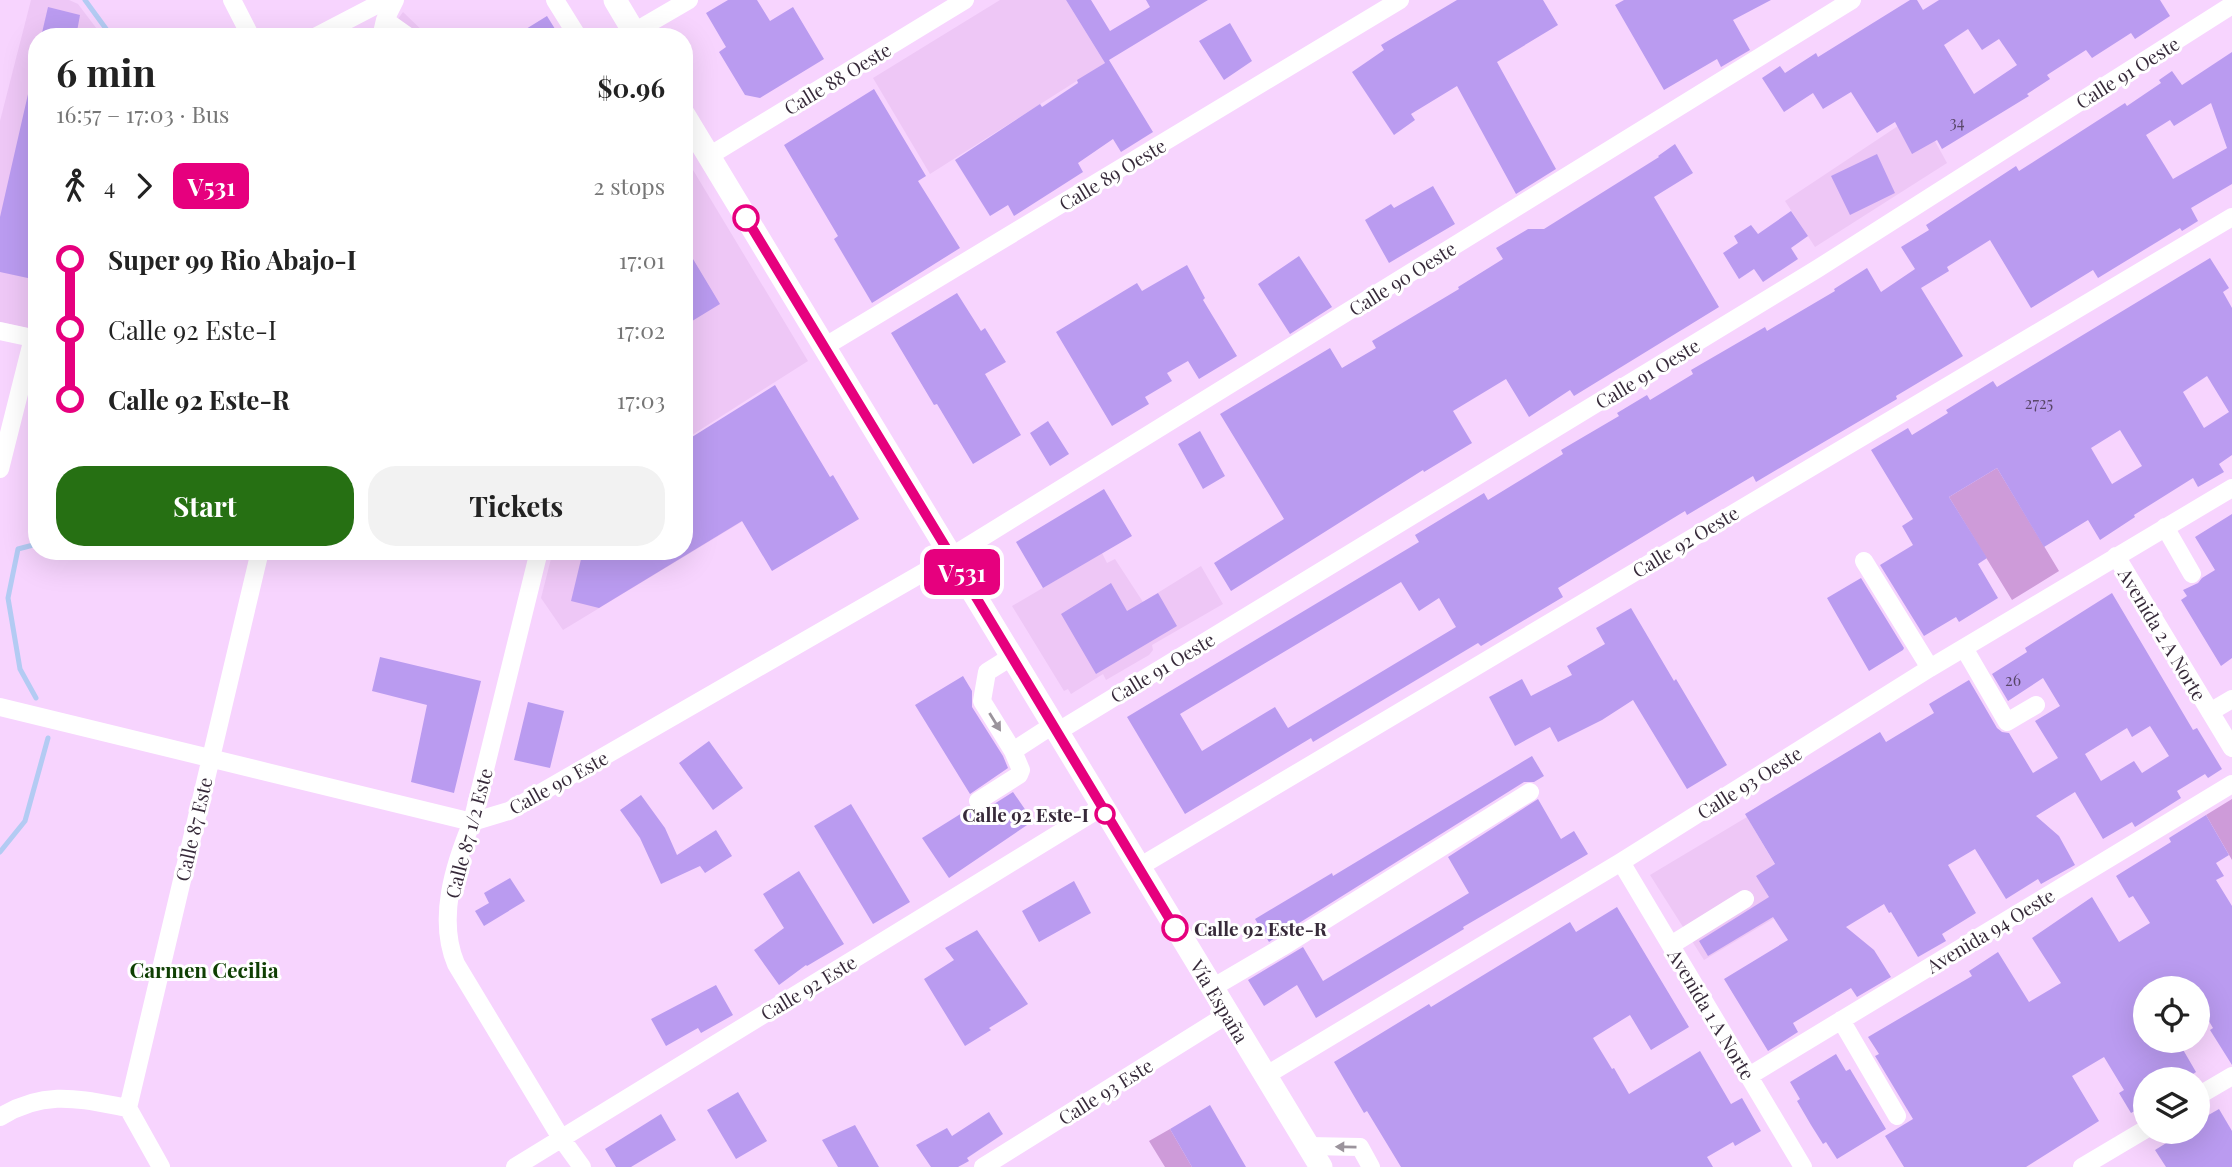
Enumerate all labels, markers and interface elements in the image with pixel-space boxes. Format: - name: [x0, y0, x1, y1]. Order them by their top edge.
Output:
- street label: Calle 91 Oeste: [2070, 30, 2184, 114]
- street label: Calle 88 Oeste: [779, 36, 895, 120]
- text: 6 min: [56, 46, 156, 97]
- text: $0.96: [598, 70, 665, 105]
- text: 16:57 – 17:03 · Bus: [56, 98, 229, 129]
- house number: 34: [1949, 111, 1965, 132]
- street label: Calle 89 Oeste: [1054, 132, 1170, 216]
- icon: walk: [56, 167, 94, 205]
- icon: forward: [125, 167, 163, 205]
- text: 4: [104, 170, 115, 201]
- text: V531: [187, 170, 235, 202]
- text: 2 stops: [594, 170, 665, 201]
- unlabelled marker: [733, 205, 759, 231]
- street label: Calle 90 Oeste: [1343, 235, 1461, 321]
- text: Super 99 Rio Abajo-I: [108, 242, 356, 277]
- text: 17:01: [619, 244, 665, 275]
- text: Calle 92 Este-I: [108, 312, 277, 347]
- text: 17:02: [616, 314, 665, 345]
- street label: Calle 91 Oeste: [1590, 332, 1704, 414]
- text: Calle 92 Este-R: [108, 382, 290, 417]
- text: 17:03: [617, 384, 665, 415]
- house number: 2725: [2025, 392, 2053, 413]
- button: Start: [56, 466, 354, 546]
- button: Tickets: [368, 466, 665, 546]
- street label: Calle 92 Oeste: [1627, 499, 1743, 583]
- line badge: V531: [913, 549, 1011, 595]
- text: V531: [938, 556, 986, 588]
- street label: Avenida 2 A Norte: [2113, 562, 2213, 705]
- street label: Calle 91 Oeste: [1105, 626, 1219, 708]
- house number: 26: [2005, 669, 2021, 690]
- one-way arrow: [989, 713, 1002, 732]
- street label: Calle 93 Oeste: [1692, 739, 1806, 825]
- street label: Calle 90 Este: [504, 744, 612, 820]
- street label: Calle 87 1/2 Este: [438, 765, 498, 901]
- street label: Calle 87 Este: [168, 774, 218, 884]
- place label: Calle 92 Este-I: [962, 801, 1089, 827]
- marker: Calle 92 Este-I: [1095, 804, 1115, 824]
- street label: Avenida 94 Oeste: [1920, 882, 2059, 979]
- marker: Calle 92 Este-R: [1162, 915, 1188, 941]
- place label: Calle 92 Este-R: [1194, 915, 1328, 941]
- street label: Avenida 1 A Norte: [1662, 943, 1761, 1084]
- street label: Calle 92 Este: [755, 948, 861, 1026]
- street label: Vía España: [1184, 954, 1255, 1048]
- district label: Carmen Cecilia: [129, 955, 279, 983]
- map controls: [2133, 976, 2210, 1144]
- button: locate: [2133, 976, 2210, 1053]
- street label: Calle 93 Este: [1053, 1052, 1157, 1130]
- button: layers: [2133, 1067, 2210, 1144]
- one-way arrow: [1335, 1141, 1357, 1153]

